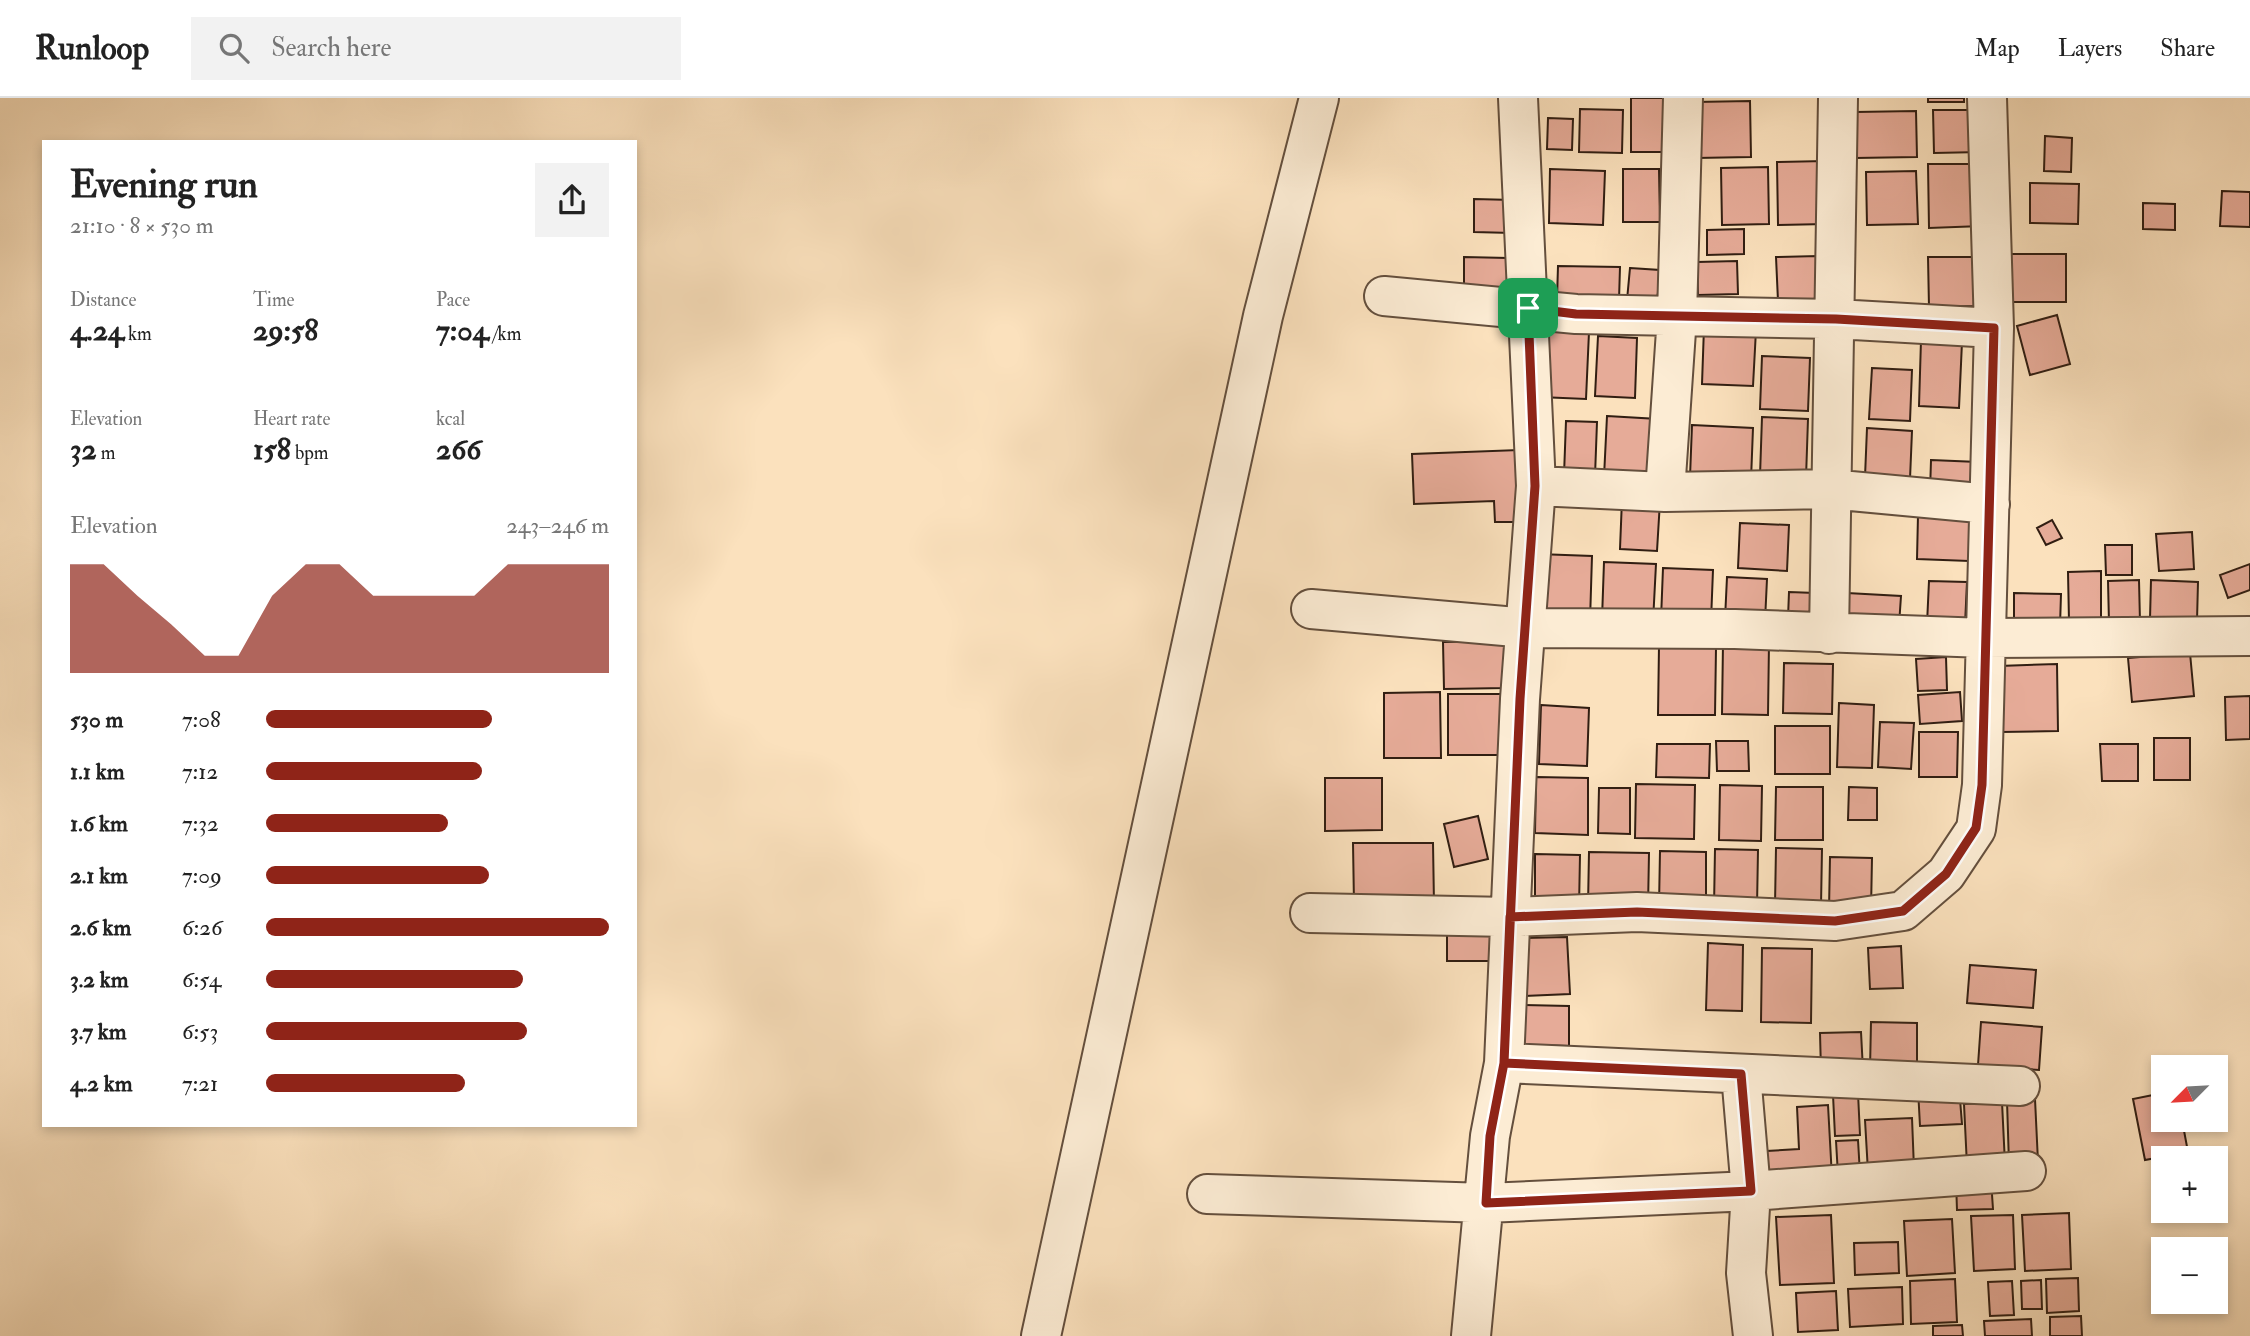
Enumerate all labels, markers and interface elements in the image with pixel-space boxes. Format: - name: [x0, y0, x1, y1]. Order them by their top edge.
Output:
- search box: [191, 17, 681, 80]
- text: Runloop: [35, 28, 149, 69]
- icon: search: [215, 29, 253, 67]
- text: Search here: [271, 32, 391, 64]
- text: Map: [1975, 33, 2020, 64]
- text: Layers: [2058, 33, 2122, 64]
- text: Share: [2160, 33, 2215, 64]
- text: Evening run: [70, 161, 258, 209]
- button: share: [535, 163, 609, 237]
- text: 21:10 · 8 × 530 m: [70, 211, 214, 240]
- pin: [1498, 278, 1558, 338]
- text: Distance: [70, 288, 136, 312]
- text: Time: [253, 288, 295, 312]
- text: Pace: [436, 288, 470, 312]
- icon: arrive: [1509, 289, 1547, 327]
- text: 4.24: [70, 312, 124, 349]
- text: 29:58: [253, 312, 318, 349]
- text: 7:04: [436, 312, 489, 349]
- text: km: [124, 322, 152, 346]
- text: /km: [489, 322, 521, 346]
- text: Elevation: [70, 407, 142, 431]
- text: Heart rate: [253, 407, 330, 431]
- text: kcal: [436, 407, 465, 431]
- text: 32: [70, 431, 97, 468]
- text: 158: [253, 431, 291, 468]
- text: 266: [436, 431, 481, 468]
- text: m: [97, 441, 115, 465]
- text: bpm: [291, 441, 329, 465]
- text: Elevation: [70, 511, 158, 540]
- text: 243–246 m: [506, 511, 609, 540]
- text: 530 m: [70, 705, 123, 734]
- text: 7:08: [182, 705, 221, 734]
- text: 1.1 km: [70, 757, 125, 786]
- text: 7:12: [182, 757, 218, 786]
- text: 1.6 km: [70, 809, 128, 838]
- text: 7:32: [182, 809, 219, 838]
- text: 2.1 km: [70, 861, 128, 890]
- text: 7:09: [182, 861, 222, 890]
- text: 2.6 km: [70, 913, 131, 942]
- text: 6:26: [182, 913, 223, 942]
- text: 3.2 km: [70, 965, 129, 994]
- text: 6:54: [182, 965, 221, 994]
- text: 3.7 km: [70, 1017, 127, 1046]
- text: 6:53: [182, 1017, 218, 1046]
- north arrow: [2151, 1055, 2228, 1132]
- map controls: [2151, 1055, 2228, 1314]
- text: 4.2 km: [70, 1069, 133, 1098]
- text: 7:21: [182, 1069, 218, 1098]
- button: +: [2151, 1146, 2228, 1223]
- button: −: [2151, 1237, 2228, 1314]

